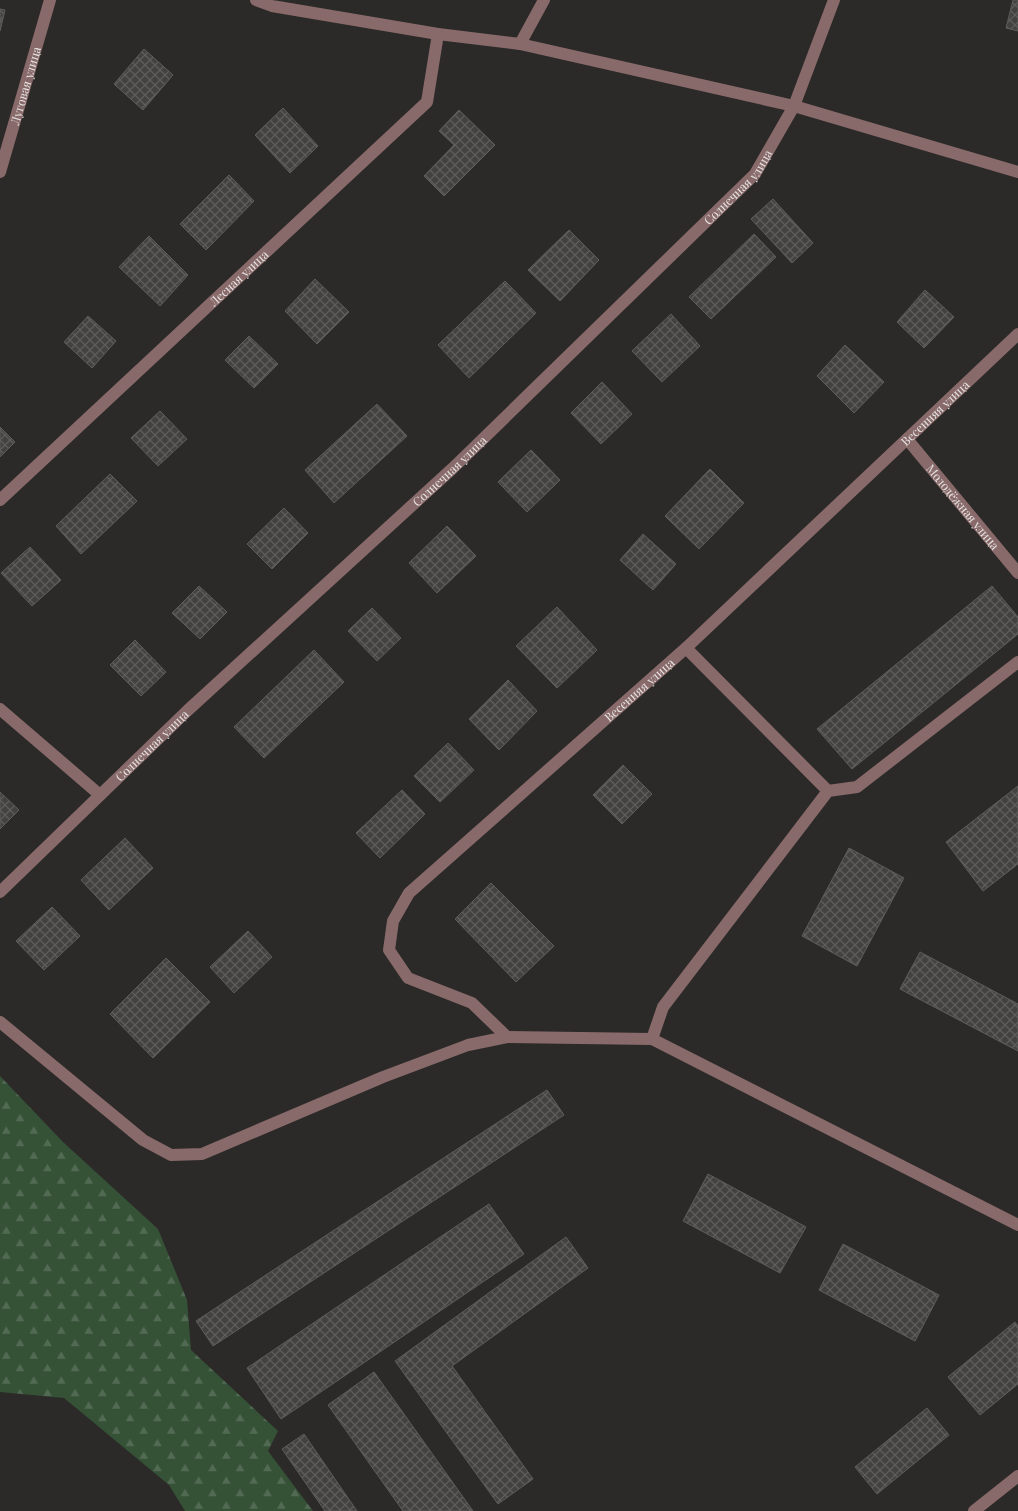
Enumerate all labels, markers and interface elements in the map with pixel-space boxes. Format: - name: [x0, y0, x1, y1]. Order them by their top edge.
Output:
- street label: Луговая улица: [6, 45, 44, 128]
- street label: Солнечная улица: [700, 147, 775, 228]
- street label: Лесная улица: [205, 246, 271, 310]
- street label: Весенняя улица: [897, 377, 972, 449]
- street label: Солнечная улица: [409, 432, 490, 509]
- street label: Молодёжная улица: [923, 461, 1003, 553]
- street label: Весенняя улица: [601, 654, 678, 725]
- street label: Солнечная улица: [112, 706, 192, 784]

